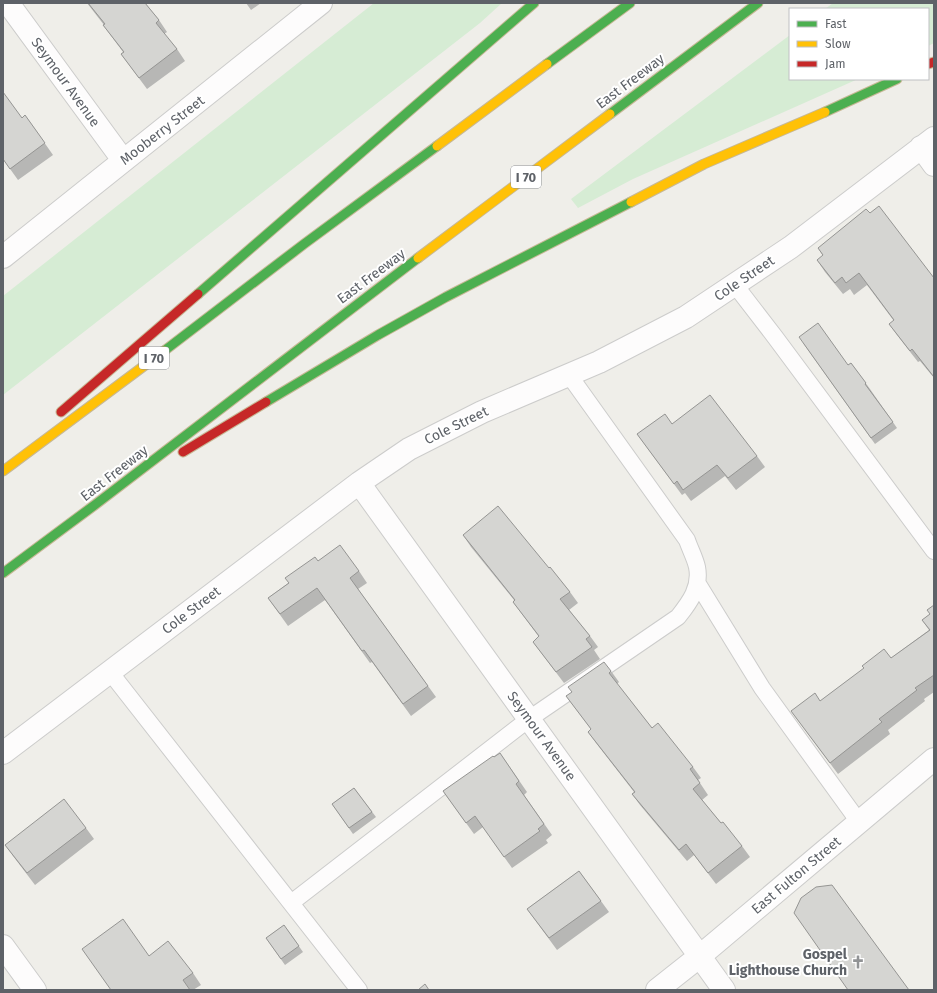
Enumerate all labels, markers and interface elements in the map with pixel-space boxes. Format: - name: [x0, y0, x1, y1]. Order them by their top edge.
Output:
- legend: [789, 8, 929, 80]
- text: Fast: [825, 17, 847, 31]
- street label: Seymour Avenue: [28, 34, 104, 130]
- text: Slow: [825, 37, 851, 51]
- street label: East Freeway: [593, 50, 668, 113]
- text: Jam: [825, 57, 845, 71]
- street label: Mooberry Street: [117, 92, 209, 169]
- road number: I 70: [511, 166, 541, 188]
- street label: East Freeway: [334, 245, 409, 308]
- street label: Cole Street: [711, 252, 778, 305]
- road number: I 70: [139, 347, 169, 369]
- street label: Cole Street: [421, 402, 492, 448]
- street label: East Freeway: [77, 442, 151, 505]
- street label: Cole Street: [159, 582, 225, 638]
- street label: Seymour Avenue: [504, 688, 580, 784]
- street label: East Fulton Street: [748, 832, 845, 918]
- place label: Gospel Lighthouse Church: [729, 946, 848, 979]
- church icon: Gospel Lighthouse Church: [850, 954, 866, 970]

